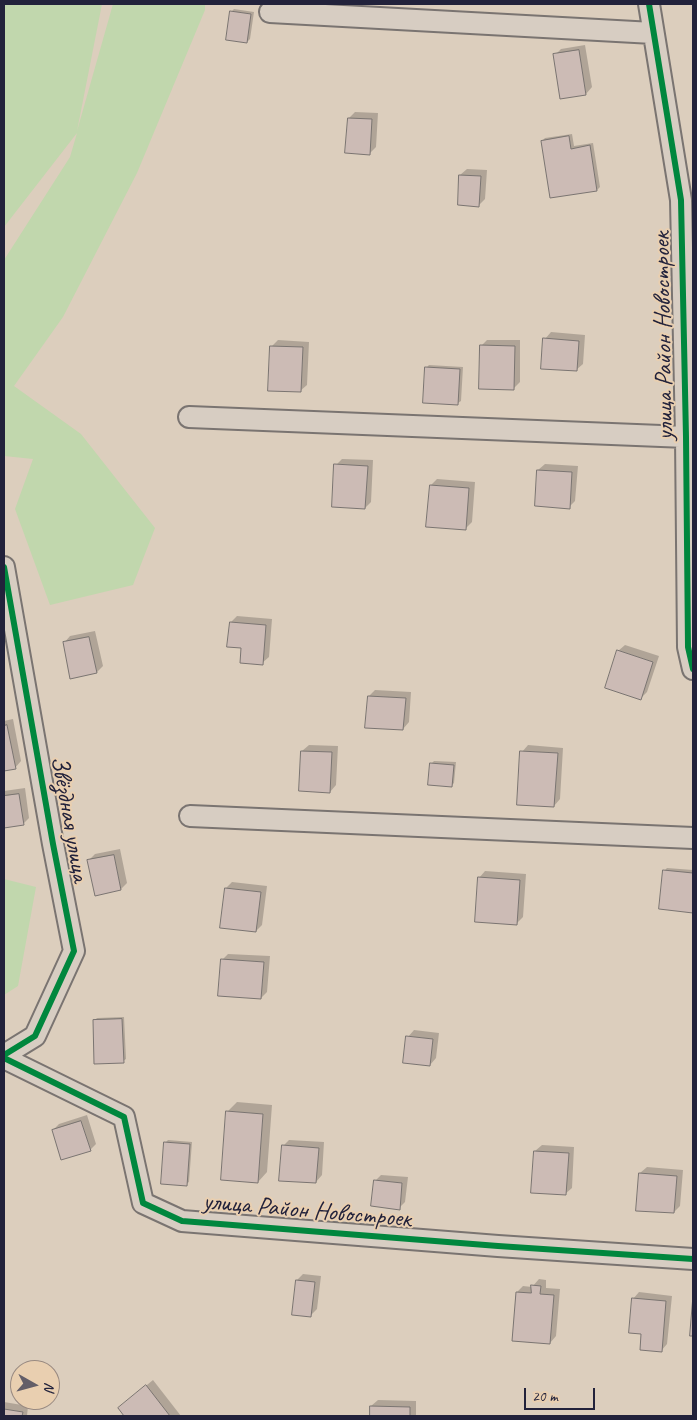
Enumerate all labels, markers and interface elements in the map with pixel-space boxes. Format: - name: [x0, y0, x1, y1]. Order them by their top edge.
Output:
- street label: улица Район Новостроек: [647, 231, 681, 441]
- street label: Звёздная улица: [43, 754, 95, 884]
- street label: улица Район Новостроек: [202, 1187, 412, 1235]
- north arrow: [10, 1360, 60, 1410]
- scale bar: [527, 1378, 598, 1410]
- text: N: [40, 1381, 58, 1392]
- text: 20 m: [532, 1387, 558, 1406]

